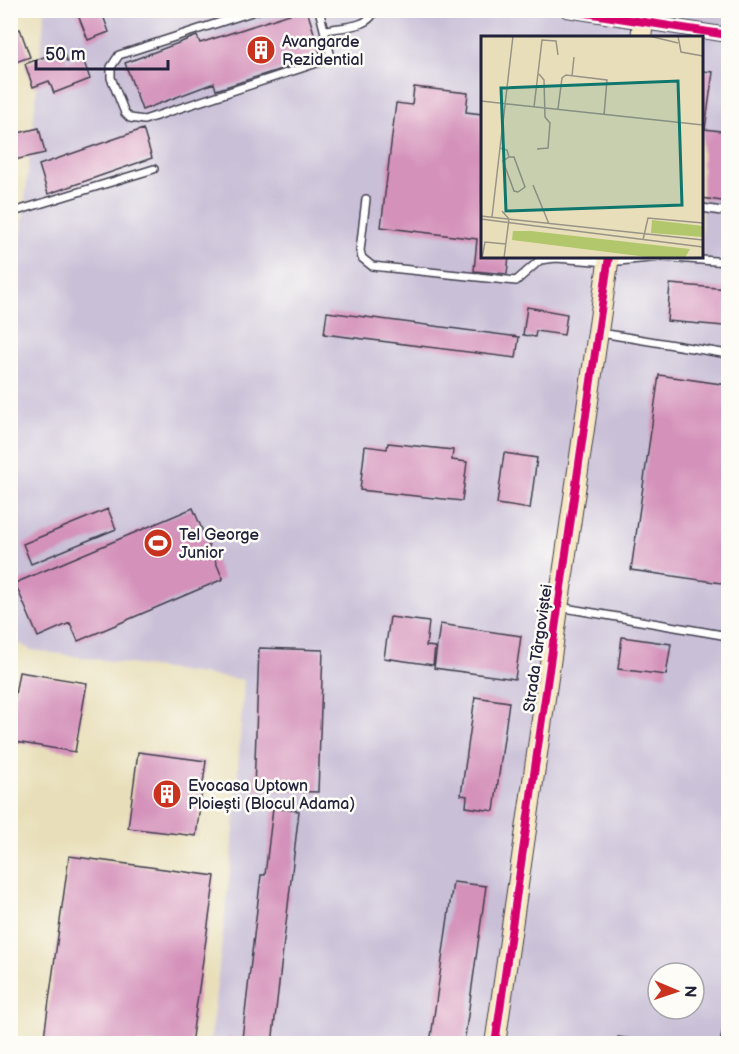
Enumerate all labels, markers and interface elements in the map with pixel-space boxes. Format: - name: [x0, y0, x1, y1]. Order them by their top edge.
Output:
- scale bar: [36, 33, 168, 71]
- place label: Avangarde Rezidential: [282, 33, 363, 70]
- building icon: Avangarde Rezidential: [245, 34, 277, 66]
- inset map: [481, 36, 703, 258]
- text: 50 m: [45, 44, 86, 65]
- place label: Tel George Junior: [179, 526, 260, 563]
- sports icon: Tel George Junior: [142, 527, 174, 559]
- street label: Strada Târgoviștei: [520, 583, 557, 713]
- place label: Evocasa Uptown Ploiești (Blocul Adama): [188, 777, 355, 814]
- building icon: Evocasa Uptown Ploiești (Blocul Adama): [151, 778, 183, 810]
- north arrow: [646, 961, 706, 1021]
- text: N: [680, 985, 699, 998]

